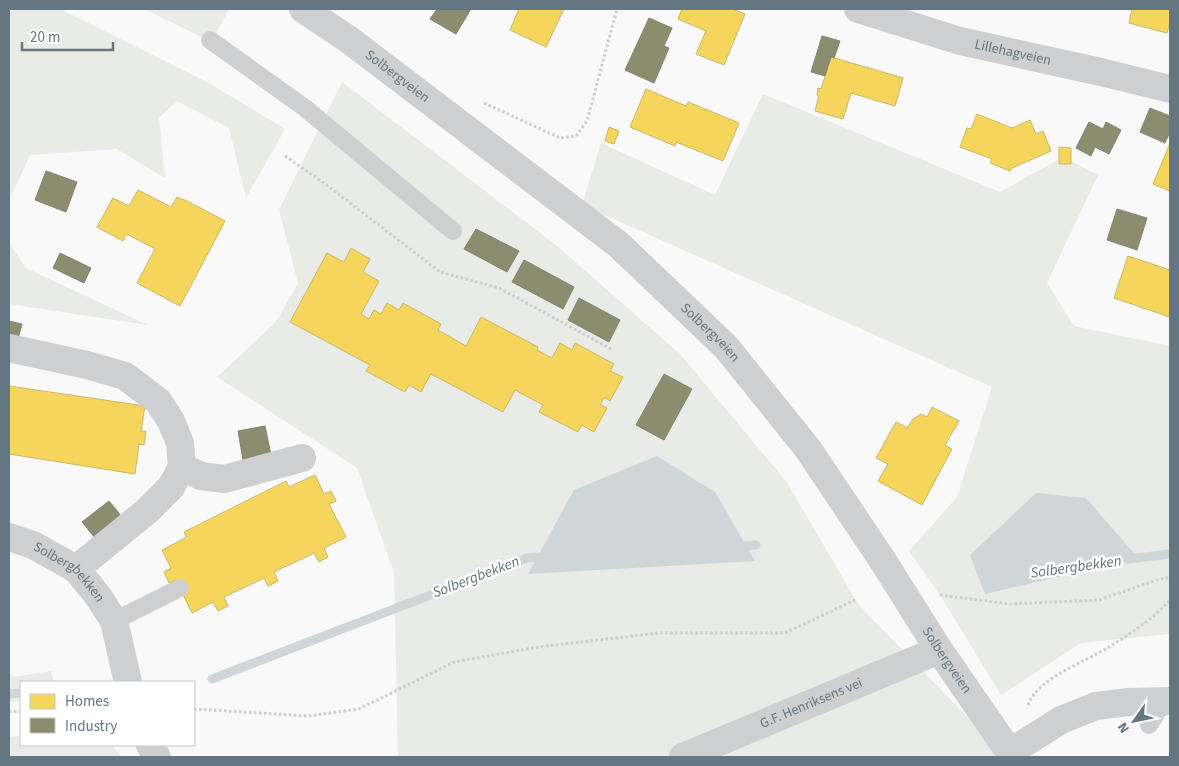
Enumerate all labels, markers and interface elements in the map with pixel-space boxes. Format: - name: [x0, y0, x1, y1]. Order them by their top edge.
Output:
- scale bar: [22, 20, 114, 52]
- text: 20 m: [30, 27, 60, 48]
- street label: Lillehagveien: [973, 35, 1053, 71]
- street label: Solbergveien: [361, 45, 434, 108]
- street label: Solbergveien: [676, 299, 744, 367]
- street label: Solbergbekken: [30, 537, 109, 606]
- water label: Solbergbekken: [1029, 550, 1123, 584]
- water label: Solbergbekken: [430, 551, 523, 603]
- street label: Solbergveien: [917, 623, 976, 698]
- street label: G.F. Henriksens vei: [757, 673, 866, 734]
- legend: [20, 681, 195, 746]
- text: Homes: [65, 691, 109, 712]
- north arrow: [1109, 696, 1159, 746]
- text: Industry: [65, 716, 117, 737]
- text: N: [1113, 718, 1135, 737]

